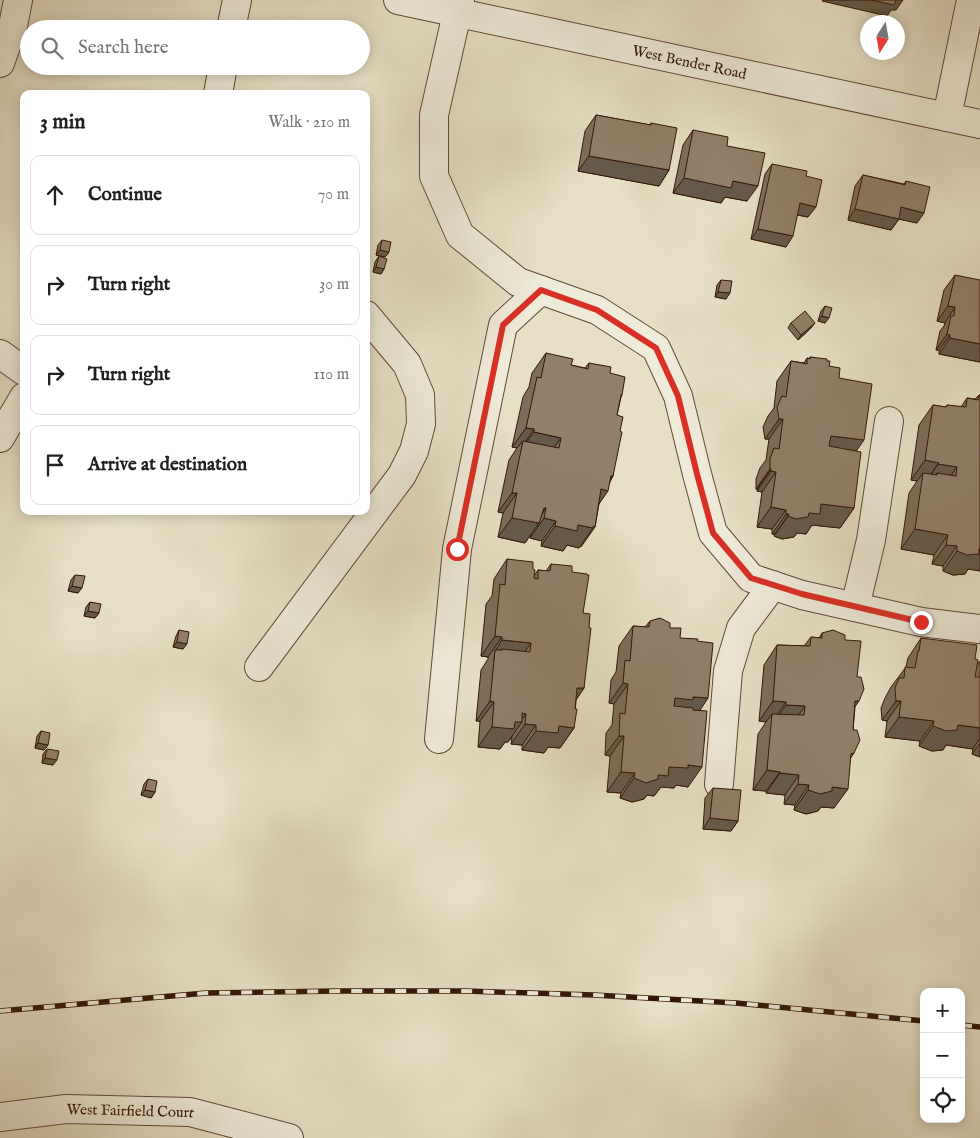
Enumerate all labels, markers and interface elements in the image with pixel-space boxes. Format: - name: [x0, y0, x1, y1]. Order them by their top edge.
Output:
- north arrow: [860, 15, 905, 60]
- search box: [20, 20, 370, 75]
- icon: search: [38, 34, 66, 62]
- text: Search here: [78, 36, 169, 60]
- street label: West Bender Road: [630, 41, 749, 84]
- text: 3 min: [40, 109, 85, 136]
- text: Walk · 210 m: [268, 113, 350, 133]
- icon: ahead: [41, 181, 69, 209]
- text: Continue: [88, 183, 162, 207]
- text: 70 m: [318, 185, 349, 205]
- icon: right: [41, 271, 69, 299]
- text: Turn right: [88, 273, 170, 297]
- text: 30 m: [319, 275, 349, 295]
- icon: right: [41, 361, 69, 389]
- text: Turn right: [88, 363, 170, 387]
- text: 110 m: [313, 365, 349, 385]
- icon: arrive: [41, 451, 69, 479]
- text: Arrive at destination: [88, 453, 247, 477]
- route start: [446, 538, 469, 561]
- route end: [910, 611, 933, 634]
- map controls: [920, 988, 965, 1123]
- button: +: [920, 988, 965, 1033]
- button: −: [920, 1033, 965, 1078]
- button: locate: [920, 1078, 965, 1123]
- street label: West Fairfield Court: [66, 1100, 197, 1122]

